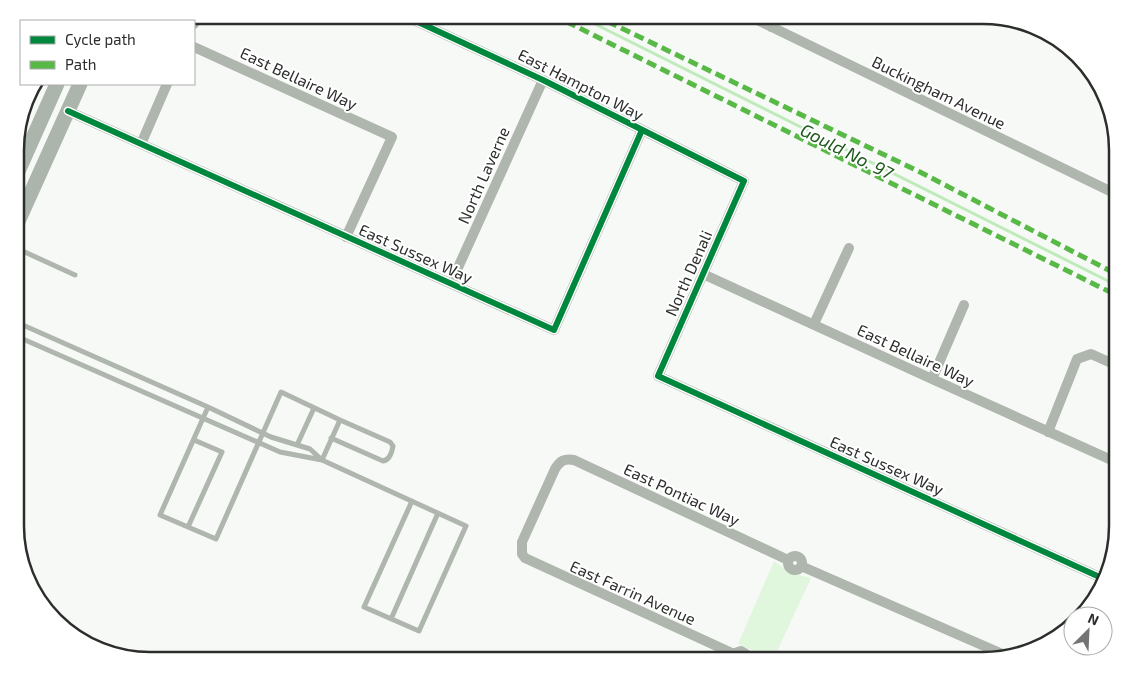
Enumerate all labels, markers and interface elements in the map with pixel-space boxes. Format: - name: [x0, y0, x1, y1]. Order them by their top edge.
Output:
- legend: [20, 20, 195, 85]
- text: Cycle path: [65, 30, 136, 48]
- street label: East Bellaire Way: [238, 43, 361, 114]
- street label: East Hampton Way: [515, 44, 647, 124]
- street label: Buckingham Avenue: [869, 51, 1009, 133]
- text: Path: [65, 55, 96, 73]
- water label: Gould No. 97: [797, 118, 898, 184]
- street label: North Laverne: [453, 124, 513, 226]
- street label: East Sussex Way: [356, 219, 476, 287]
- street label: North Denali: [661, 227, 715, 319]
- street label: East Bellaire Way: [855, 320, 978, 391]
- street label: East Sussex Way: [827, 431, 947, 499]
- street label: East Pontiac Way: [621, 459, 743, 529]
- street label: East Farrin Avenue: [567, 556, 699, 628]
- north arrow: [1063, 606, 1113, 656]
- text: N: [1085, 609, 1102, 628]

